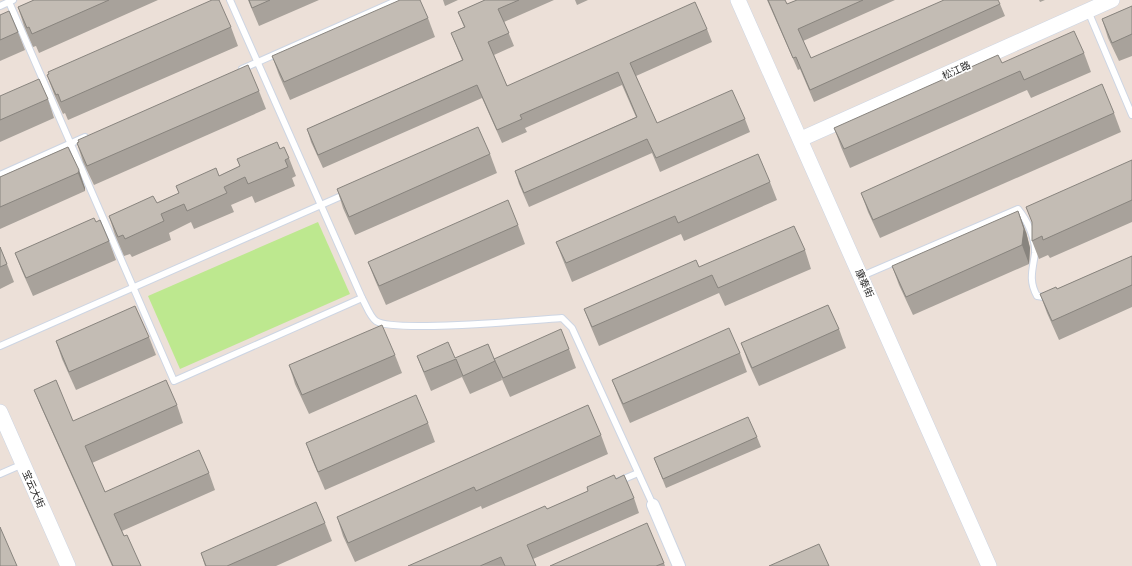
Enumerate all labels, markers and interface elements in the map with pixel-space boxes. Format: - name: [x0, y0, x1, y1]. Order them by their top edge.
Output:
- street label: 松江路: [940, 59, 972, 82]
- street label: 康泰街: [853, 267, 876, 299]
- street label: 宝云大街: [20, 469, 47, 510]

